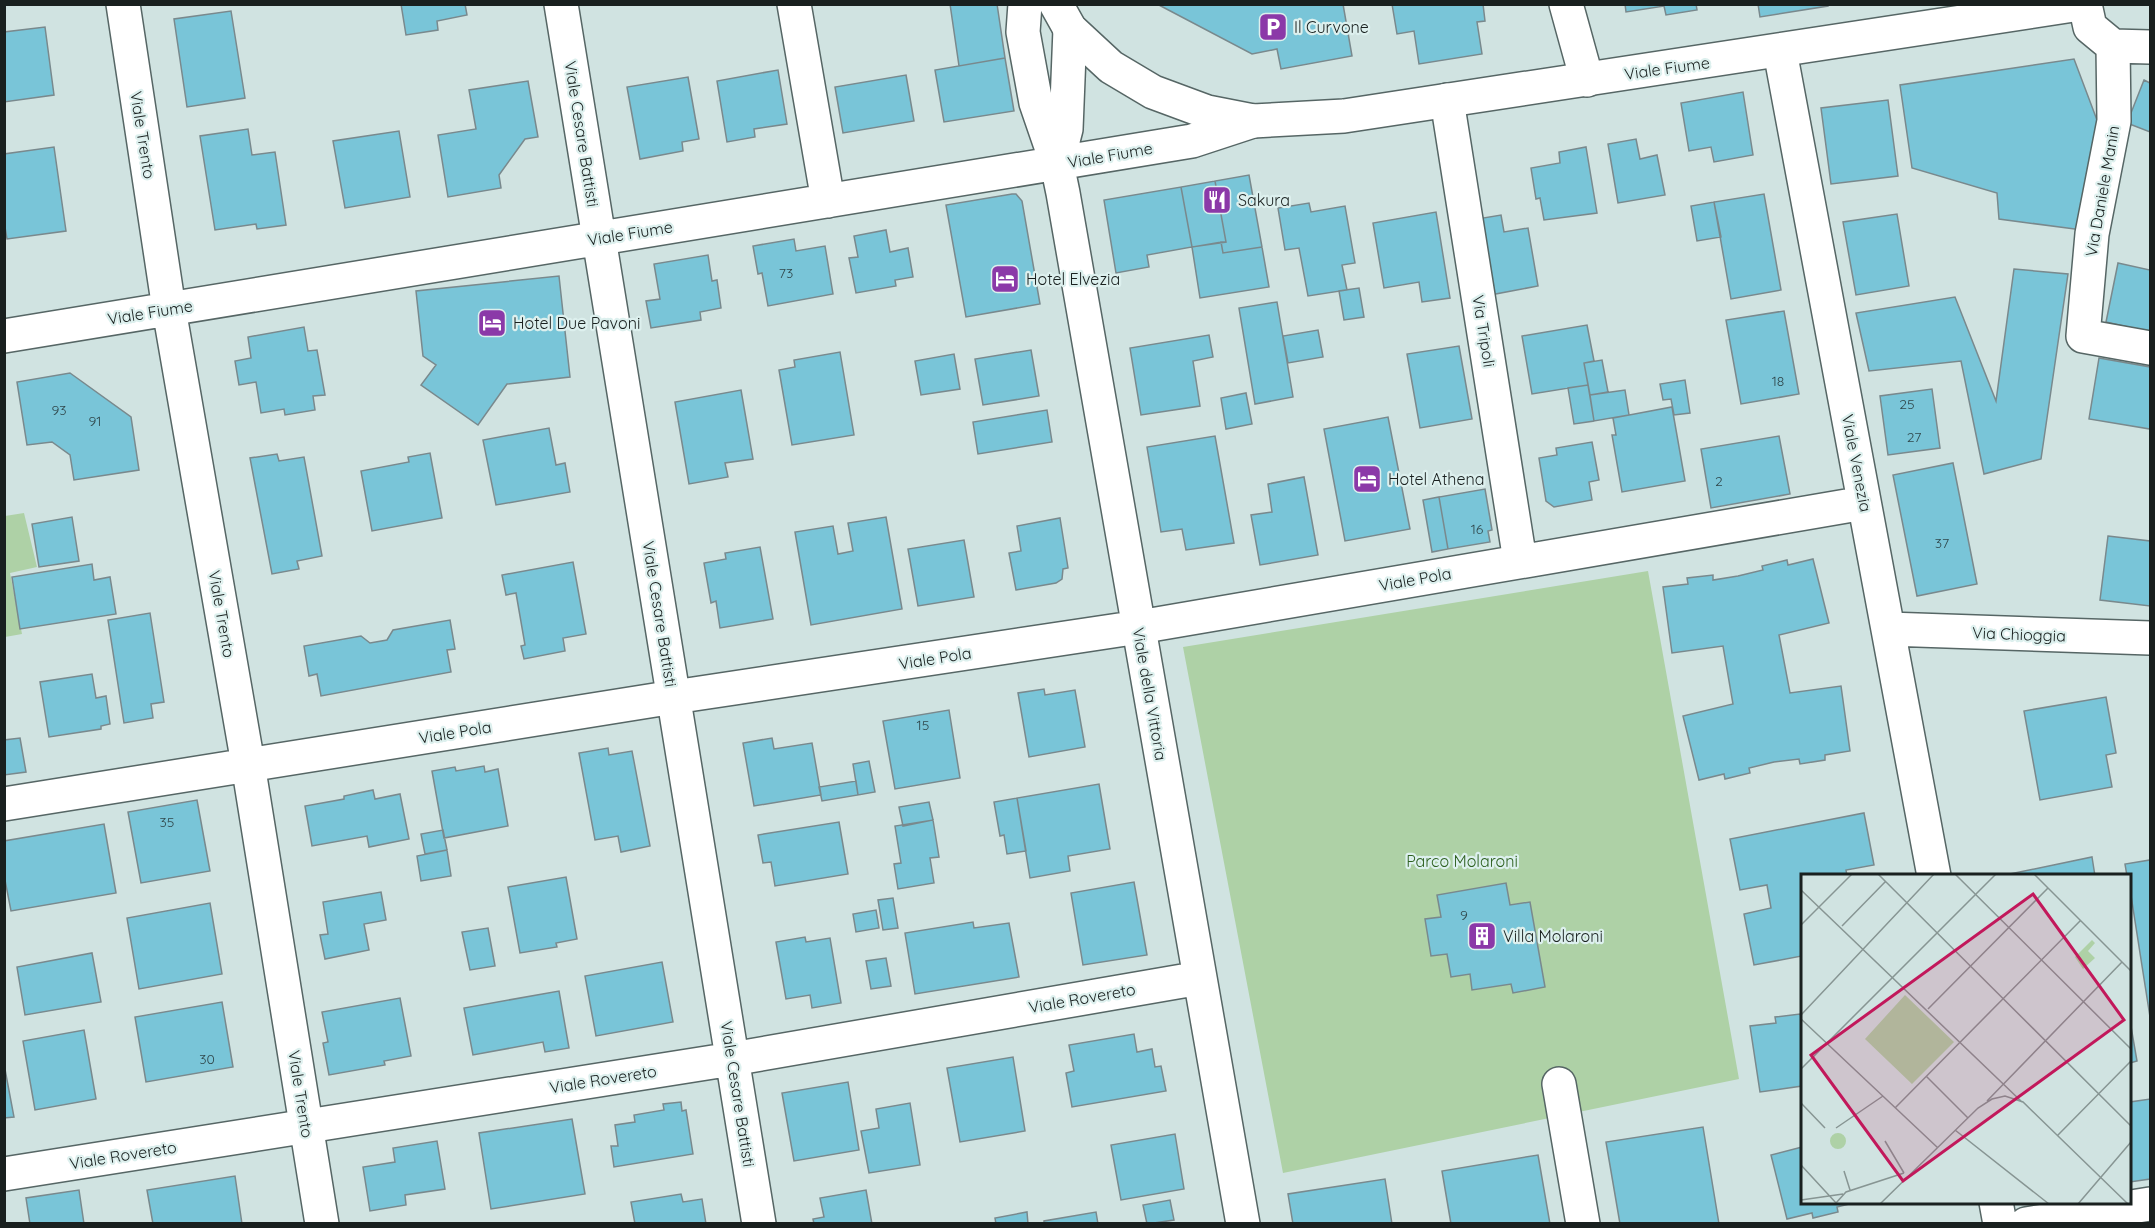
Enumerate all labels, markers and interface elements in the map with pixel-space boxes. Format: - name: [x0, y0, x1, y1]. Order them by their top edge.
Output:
- parking icon: Il Curvone: [1257, 11, 1289, 43]
- place label: Il Curvone: [1294, 17, 1369, 37]
- street label: Viale Fiume: [1623, 52, 1711, 84]
- street label: Viale Cesare Battisti: [561, 60, 603, 208]
- street label: Viale Trento: [126, 90, 160, 180]
- street label: Via Daniele Manin: [2081, 124, 2123, 258]
- street label: Viale Fiume: [1066, 138, 1154, 172]
- restaurant icon: Sakura: [1201, 184, 1233, 216]
- place label: Sakura: [1238, 190, 1290, 210]
- street label: Viale Fiume: [586, 216, 674, 250]
- hotel icon: Hotel Elvezia: [989, 263, 1021, 295]
- house number: 73: [779, 264, 793, 282]
- place label: Hotel Elvezia: [1026, 269, 1120, 289]
- street label: Via Tripoli: [1468, 293, 1500, 369]
- street label: Viale Fiume: [106, 295, 194, 329]
- hotel icon: Hotel Due Pavoni: [476, 307, 508, 339]
- place label: Hotel Due Pavoni: [513, 313, 640, 333]
- house number: 18: [1772, 372, 1784, 390]
- house number: 25: [1899, 395, 1915, 413]
- house number: 93: [51, 401, 67, 419]
- house number: 91: [88, 412, 102, 430]
- street label: Viale Venezia: [1838, 412, 1876, 514]
- house number: 27: [1907, 428, 1921, 446]
- hotel icon: Hotel Athena: [1351, 463, 1383, 495]
- place label: Hotel Athena: [1388, 469, 1484, 489]
- house number: 2: [1715, 472, 1723, 490]
- house number: 16: [1471, 520, 1484, 538]
- house number: 37: [1935, 534, 1949, 552]
- street label: Viale Cesare Battisti: [639, 540, 681, 688]
- street label: Viale Pola: [1377, 563, 1453, 595]
- street label: Viale Trento: [204, 569, 240, 659]
- street label: Via Chioggia: [1972, 622, 2066, 646]
- street label: Viale della Vittoria: [1128, 626, 1172, 762]
- street label: Viale Pola: [897, 642, 973, 674]
- street label: Viale Pola: [417, 716, 493, 748]
- house number: 15: [917, 716, 929, 734]
- house number: 35: [160, 813, 174, 831]
- park label: Parco Molaroni: [1406, 851, 1518, 871]
- inset map: [1801, 874, 2131, 1204]
- house number: 9: [1460, 906, 1468, 924]
- building icon: Villa Molaroni: [1466, 920, 1498, 952]
- place label: Villa Molaroni: [1503, 926, 1603, 946]
- street label: Viale Rovereto: [1027, 979, 1137, 1017]
- street label: Viale Cesare Battisti: [717, 1020, 759, 1168]
- street label: Viale Trento: [284, 1049, 318, 1139]
- house number: 30: [199, 1050, 215, 1068]
- street label: Viale Rovereto: [548, 1061, 658, 1097]
- street label: Viale Rovereto: [68, 1137, 178, 1173]

